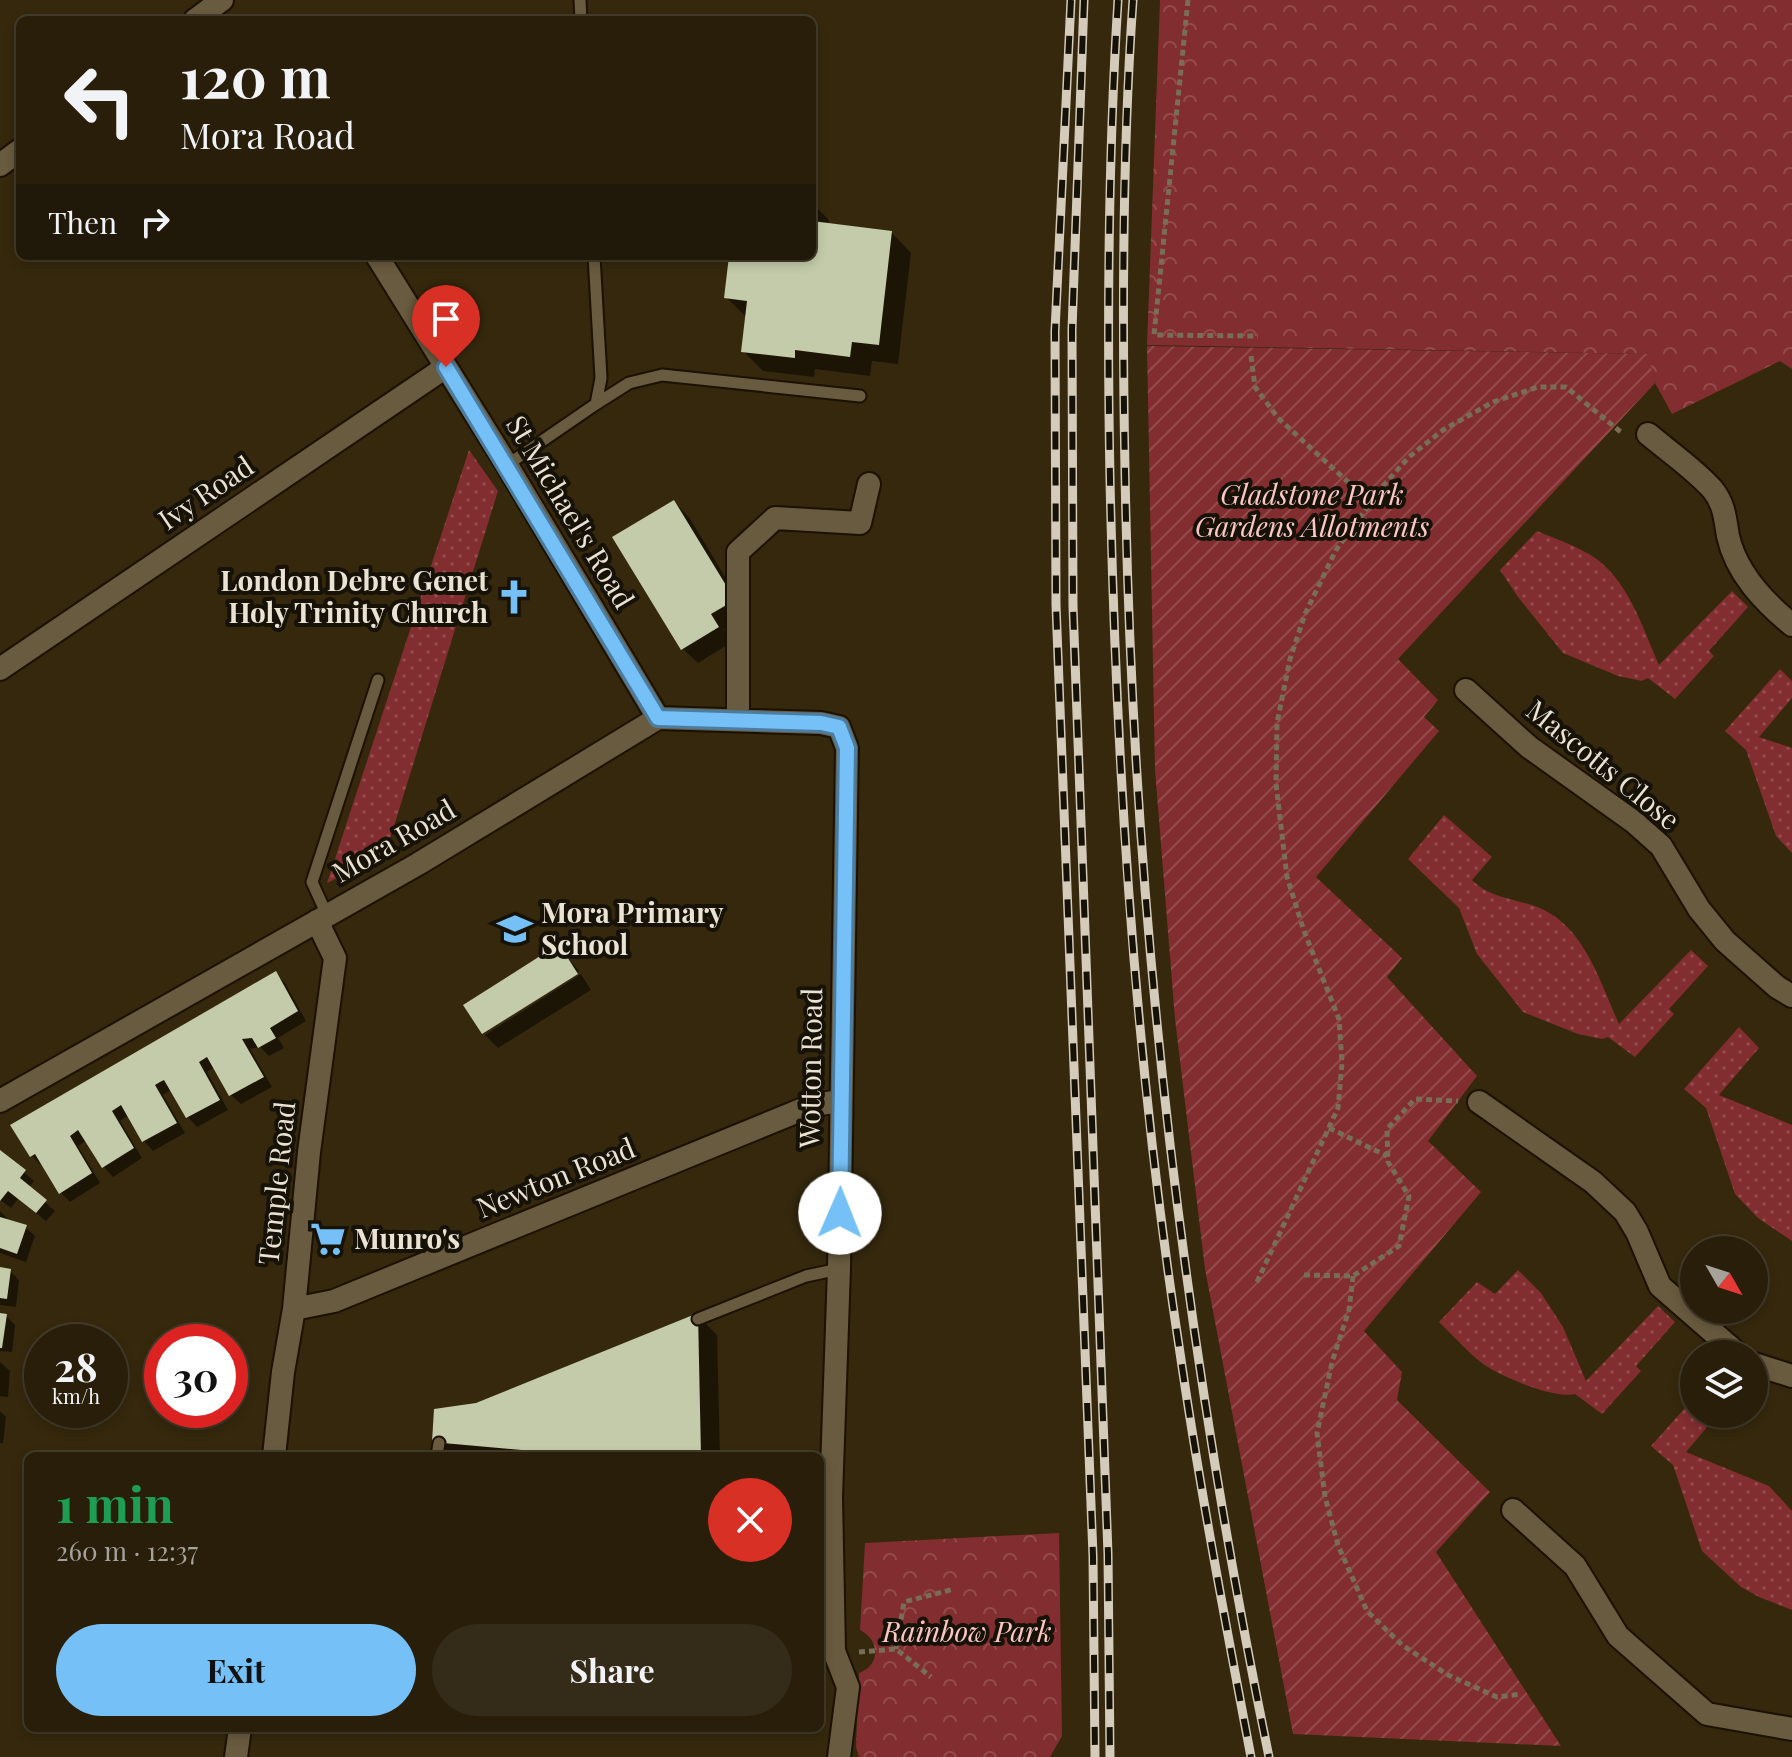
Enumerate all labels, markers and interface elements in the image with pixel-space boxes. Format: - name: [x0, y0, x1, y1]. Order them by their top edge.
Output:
- text: 120 m: [180, 38, 331, 113]
- icon: left: [48, 48, 152, 152]
- text: Mora Road: [180, 110, 355, 158]
- icon: right: [133, 200, 177, 244]
- text: Then: [48, 202, 117, 242]
- pin: [412, 285, 480, 367]
- icon: arrive: [424, 297, 468, 341]
- street label: St Michael's Road: [499, 408, 643, 615]
- street label: Ivy Road: [151, 447, 260, 537]
- park label: Gladstone Park Gardens Allotments: [1195, 475, 1429, 544]
- place label: London Debre Genet Holy Trinity Church: [220, 561, 488, 630]
- church icon: London Debre Genet Holy Trinity Church: [495, 578, 533, 616]
- street label: Mascotts Close: [1520, 691, 1688, 837]
- street label: Mora Road: [325, 790, 461, 890]
- place label: Mora Primary School: [541, 893, 724, 962]
- school or university icon: Mora Primary School: [496, 910, 534, 948]
- street label: Wotton Road: [790, 988, 829, 1149]
- street label: Temple Road: [249, 1099, 302, 1266]
- street label: Newton Road: [471, 1128, 640, 1225]
- position arrow: [798, 1171, 882, 1255]
- place label: Munro's: [354, 1219, 460, 1256]
- supermarket icon: Munro's: [309, 1220, 347, 1258]
- north arrow: [1680, 1236, 1768, 1324]
- map controls: [1680, 1236, 1768, 1428]
- speed limit sign: 30: [144, 1324, 248, 1428]
- text: 28: [54, 1339, 98, 1392]
- button: layers: [1680, 1340, 1768, 1428]
- text: km/h: [52, 1382, 100, 1409]
- text: 1 min: [56, 1471, 174, 1535]
- button: close: [708, 1478, 792, 1562]
- text: 260 m · 12:37: [56, 1533, 198, 1568]
- park label: Rainbow Park: [881, 1612, 1052, 1649]
- button: Exit: [56, 1624, 416, 1716]
- button: Share: [432, 1624, 792, 1716]

